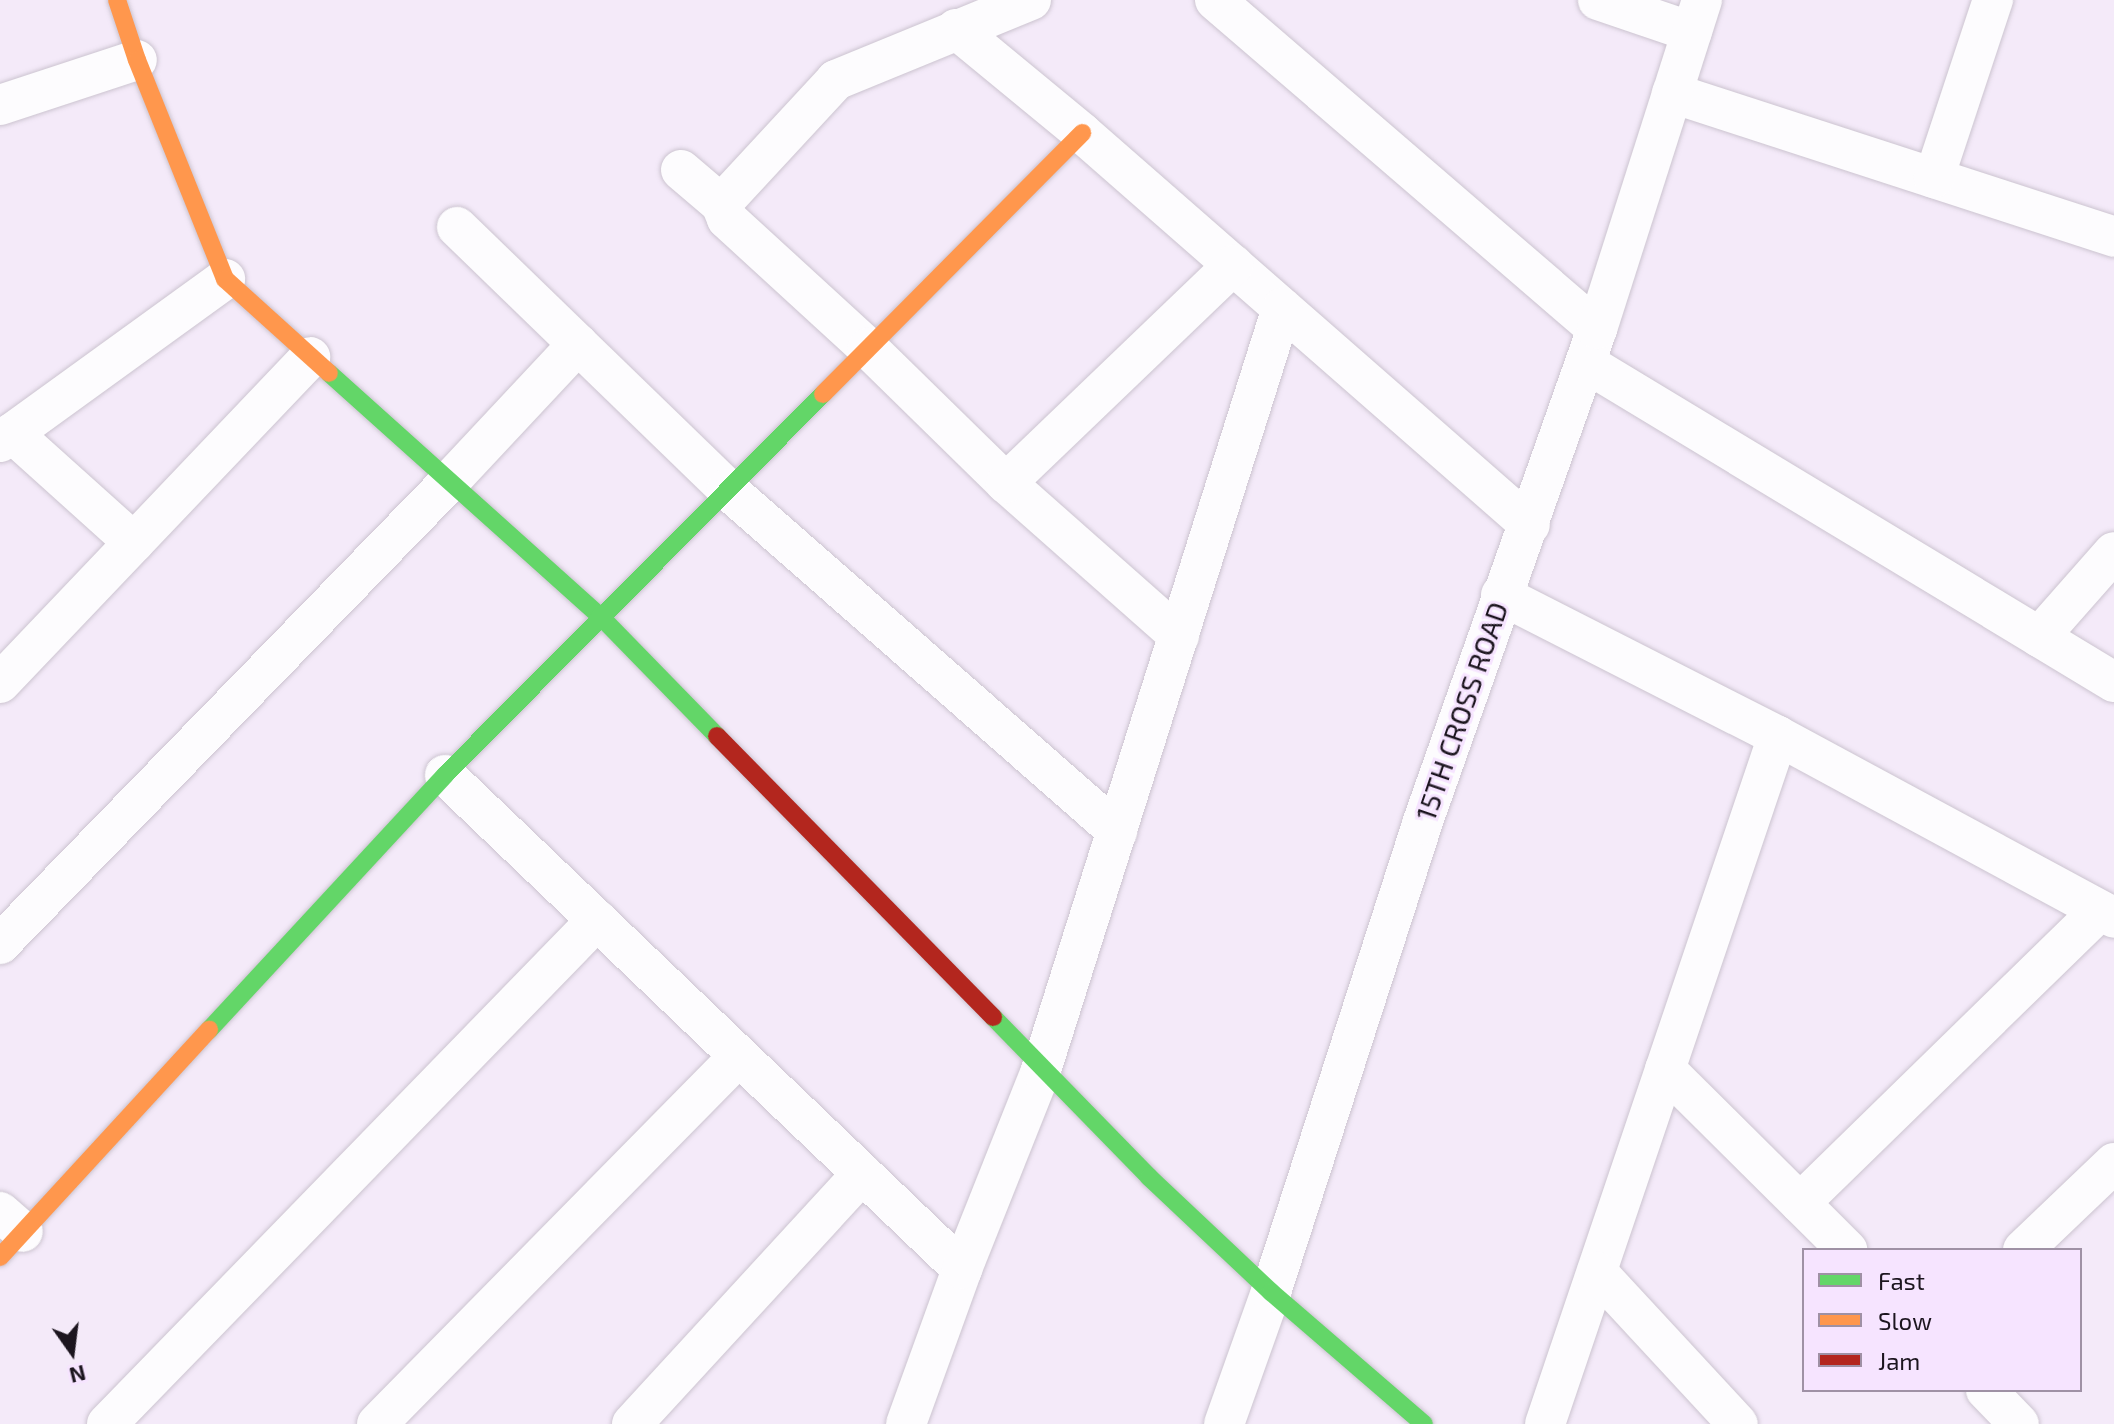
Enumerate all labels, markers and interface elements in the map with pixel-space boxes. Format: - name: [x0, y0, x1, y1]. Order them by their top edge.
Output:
- street label: 15TH CROSS ROAD: [1408, 597, 1514, 825]
- legend: [1802, 1248, 2082, 1392]
- text: Fast: [1878, 1266, 1925, 1295]
- text: Slow: [1878, 1306, 1932, 1335]
- north arrow: [32, 1312, 112, 1392]
- text: Jam: [1878, 1346, 1920, 1375]
- text: N: [67, 1361, 89, 1390]

